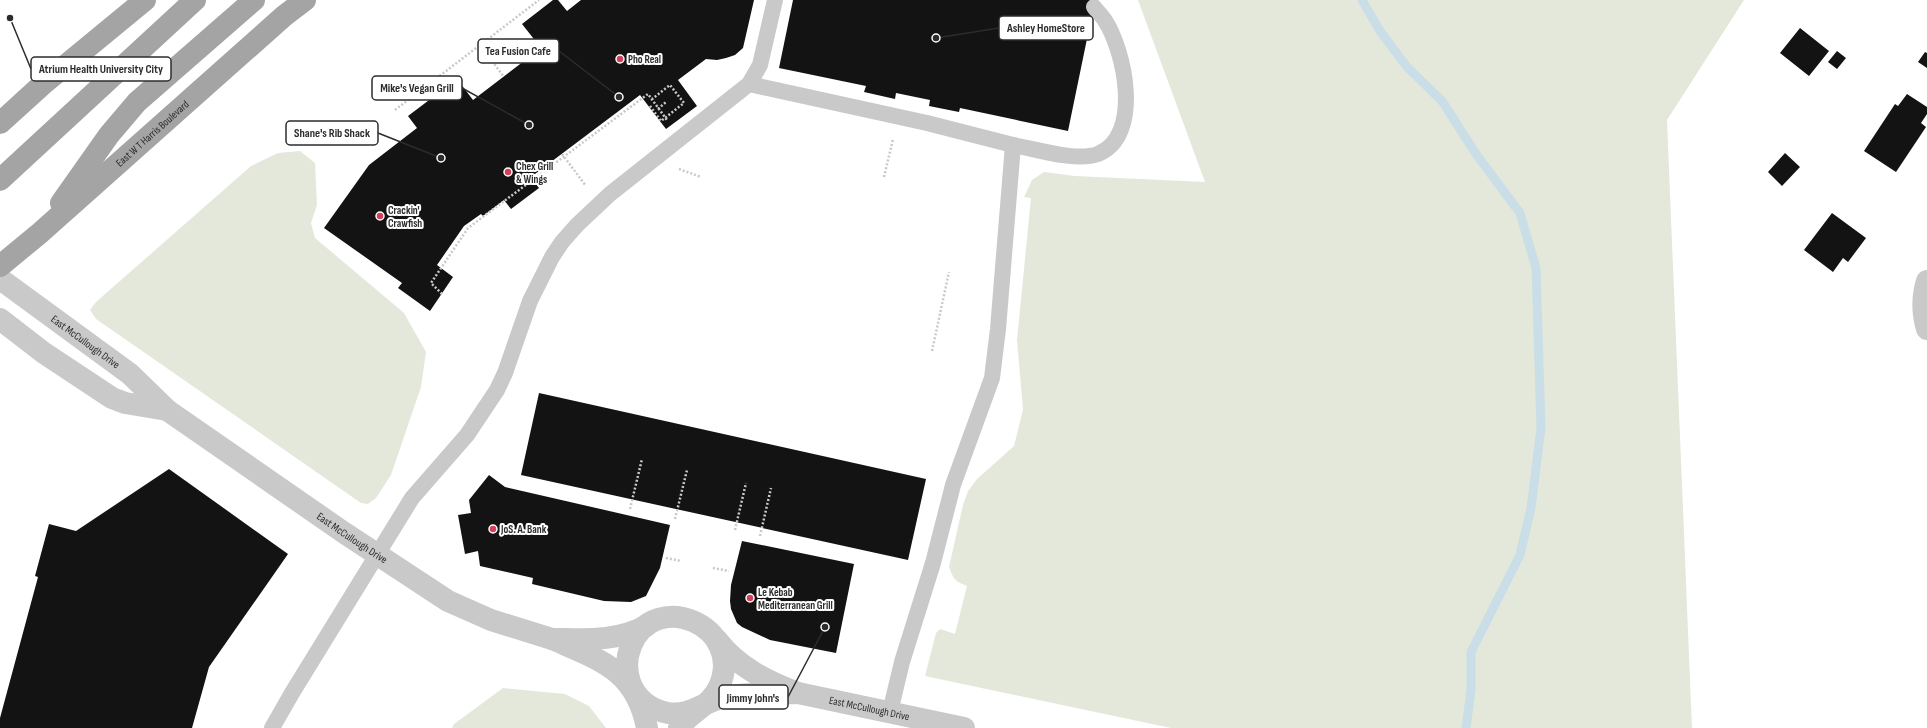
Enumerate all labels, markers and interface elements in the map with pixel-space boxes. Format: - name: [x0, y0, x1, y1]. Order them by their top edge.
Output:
- callout: Ashley HomeStore: [999, 16, 1093, 40]
- text: Ashley HomeStore: [1006, 21, 1085, 36]
- callout: Tea Fusion Cafe: [478, 39, 559, 63]
- text: Tea Fusion Cafe: [485, 44, 551, 59]
- place label: Pho Real: [628, 53, 661, 66]
- marker: Pho Real: [615, 54, 625, 64]
- callout: Atrium Health University City: [31, 57, 171, 81]
- text: Atrium Health University City: [38, 62, 163, 77]
- callout: Mike's Vegan Grill: [372, 76, 462, 100]
- text: Mike's Vegan Grill: [380, 81, 454, 96]
- street label: East W T Harris Boulevard: [113, 97, 192, 169]
- callout: Shane's Rib Shack: [286, 121, 378, 145]
- text: Shane's Rib Shack: [294, 126, 370, 141]
- place label: Chex Grill & Wings: [516, 160, 553, 186]
- marker: Chex Grill & Wings: [503, 167, 513, 177]
- place label: Crackin' Crawfish: [388, 204, 422, 230]
- marker: Crackin' Crawfish: [375, 211, 385, 221]
- street label: East McCullough Drive: [49, 312, 122, 371]
- street label: East McCullough Drive: [315, 509, 390, 566]
- place label: JoS. A. Bank: [500, 523, 547, 536]
- marker: JoS. A. Bank: [488, 524, 498, 534]
- place label: Le Kebab Mediterranean Grill: [758, 586, 833, 612]
- marker: Le Kebab Mediterranean Grill: [745, 593, 755, 603]
- callout: Jimmy John's: [719, 685, 788, 709]
- text: Jimmy John's: [726, 691, 780, 706]
- street label: East McCullough Drive: [828, 693, 911, 723]

